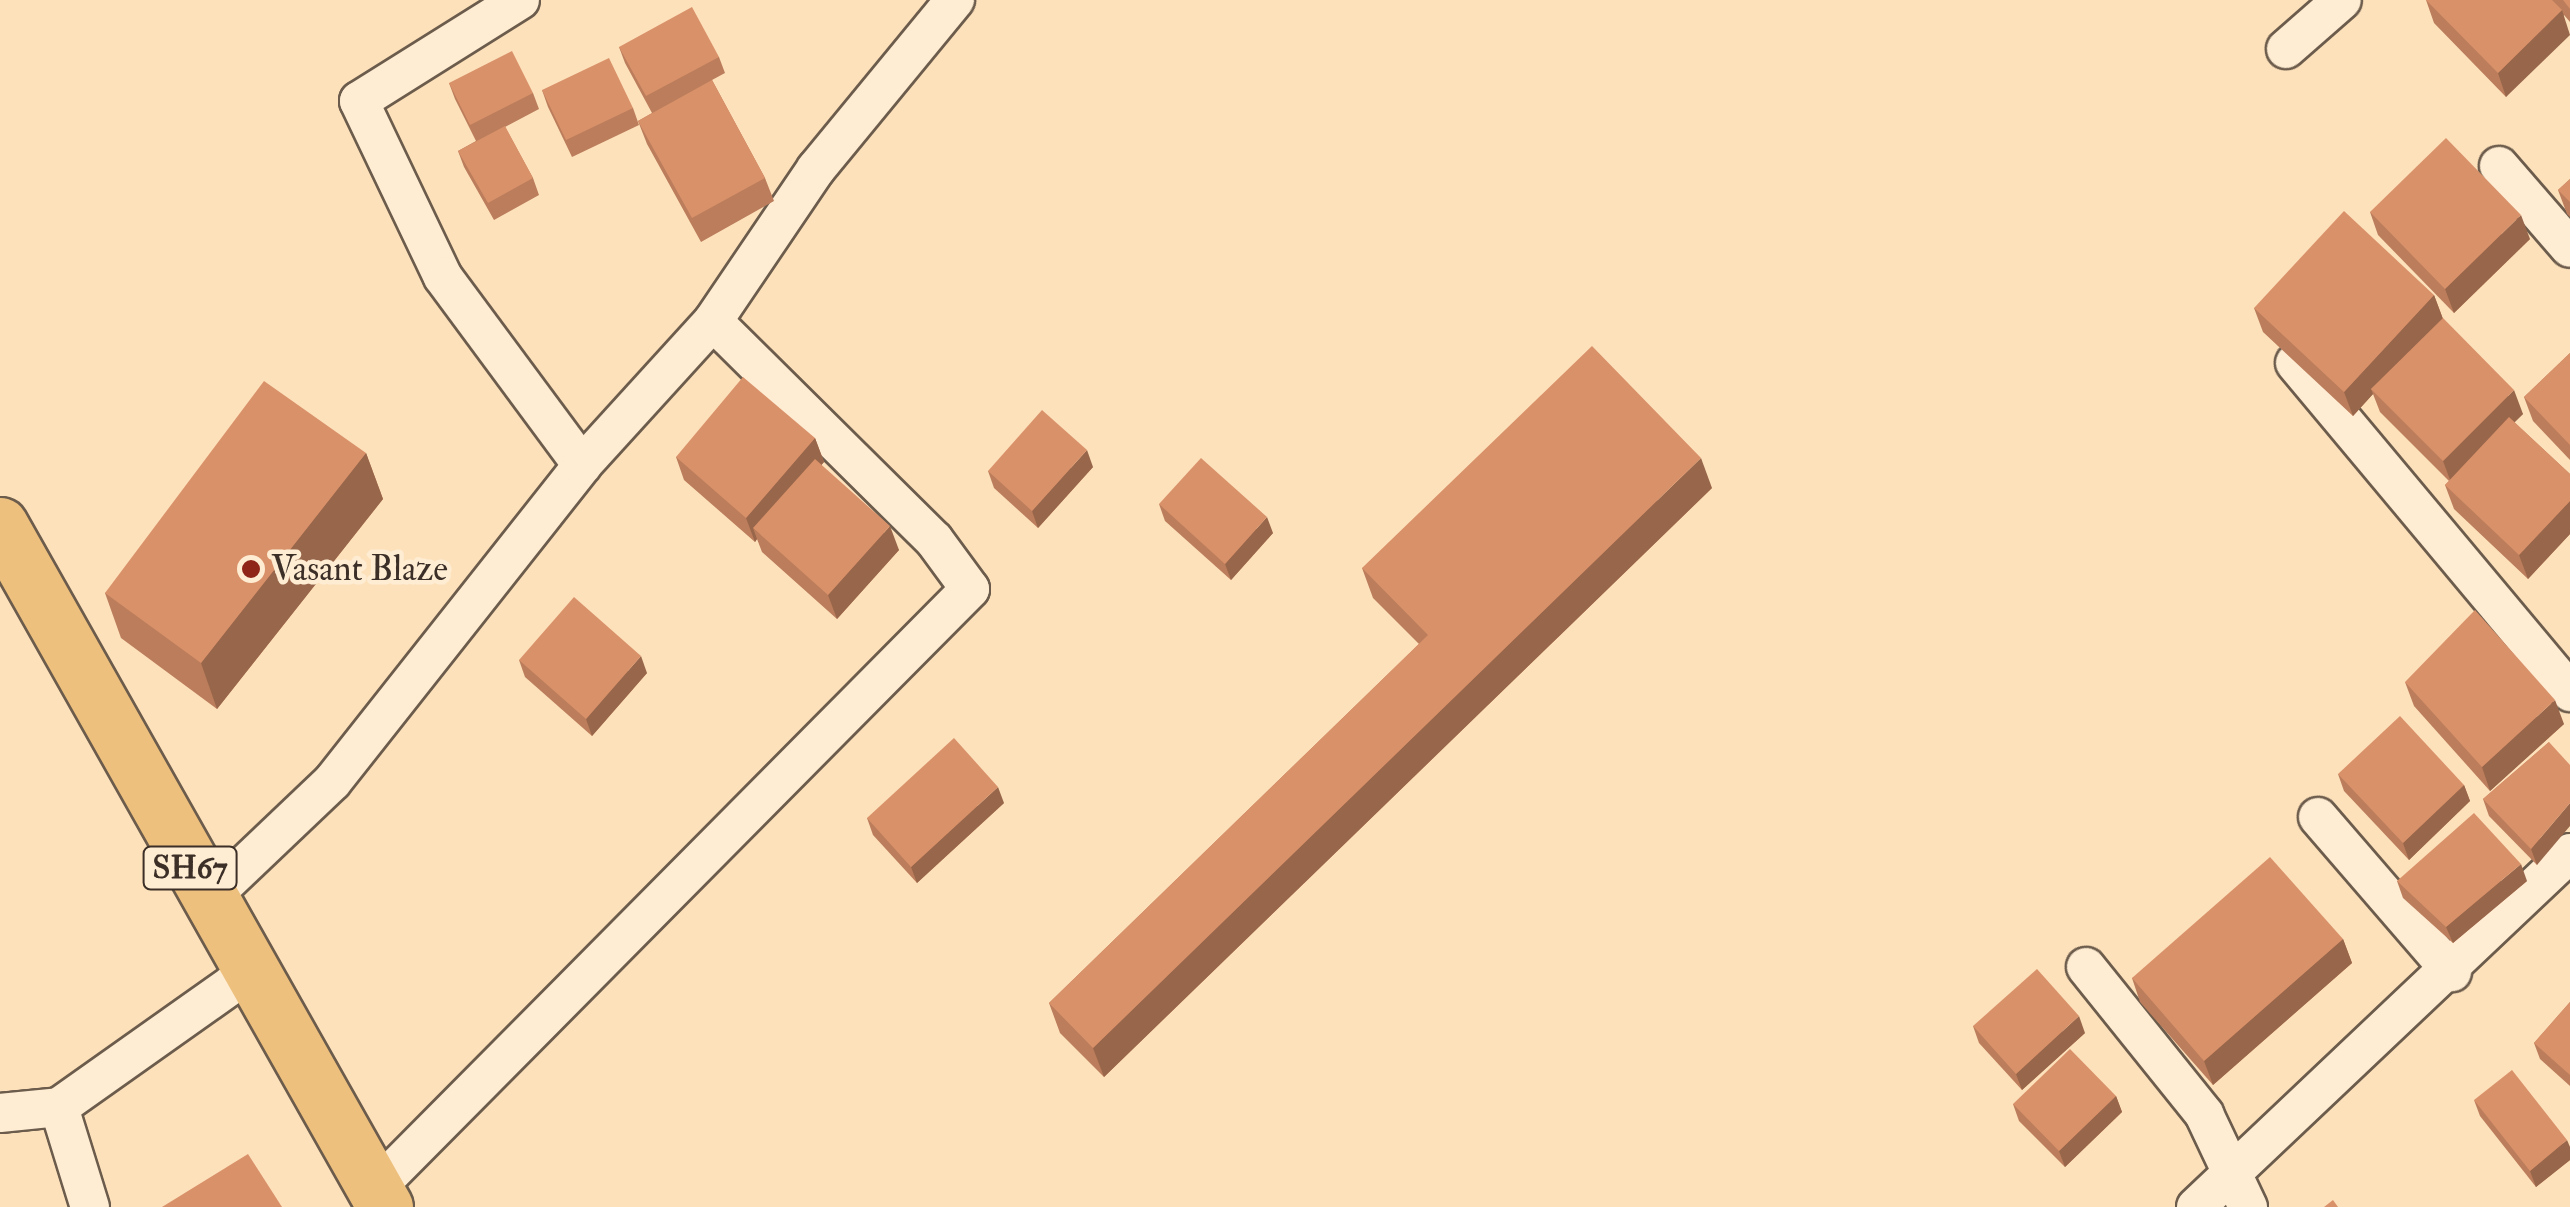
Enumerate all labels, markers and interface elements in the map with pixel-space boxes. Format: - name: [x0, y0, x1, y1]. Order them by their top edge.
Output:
- place label: Vasant Blaze: [271, 548, 448, 590]
- marker: Vasant Blaze: [240, 558, 262, 580]
- road number: SH67: [142, 841, 238, 895]

